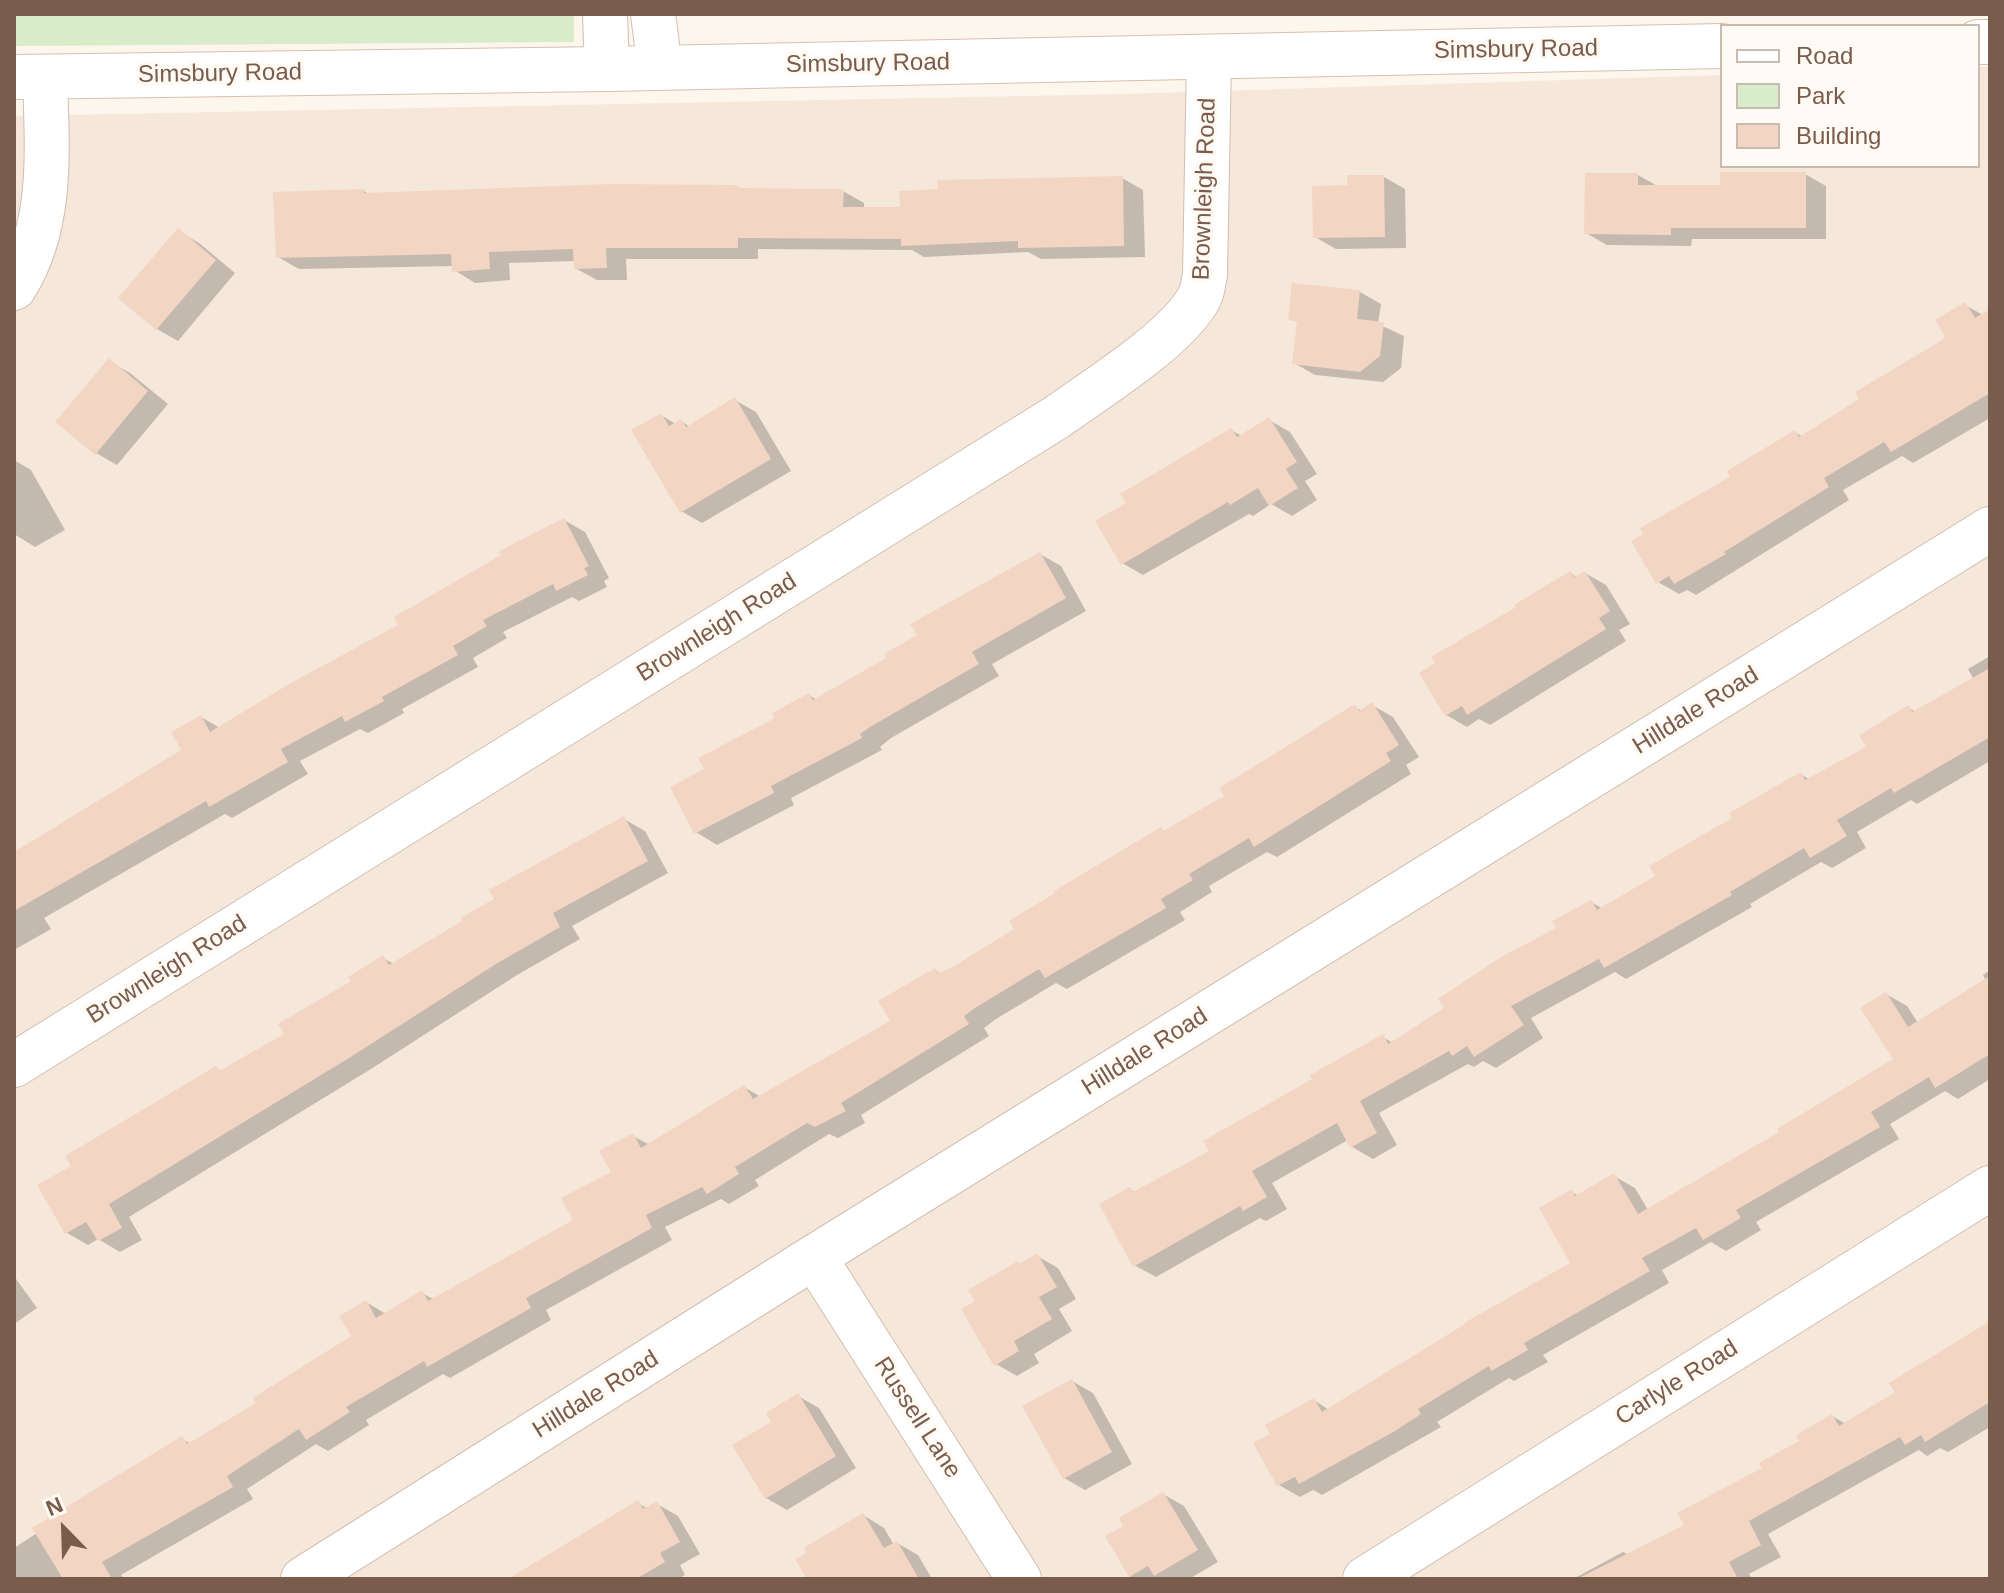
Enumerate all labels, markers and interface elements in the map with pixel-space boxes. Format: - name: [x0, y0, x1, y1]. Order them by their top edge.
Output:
- legend: [1720, 24, 1980, 168]
- street label: Simsbury Road: [1434, 34, 1598, 66]
- text: Road: [1796, 42, 1853, 69]
- street label: Simsbury Road: [786, 48, 950, 80]
- street label: Simsbury Road: [138, 58, 302, 90]
- text: Park: [1796, 82, 1845, 109]
- street label: Brownleigh Road: [1187, 97, 1223, 281]
- text: Building: [1796, 122, 1881, 149]
- street label: Brownleigh Road: [632, 567, 802, 689]
- street label: Hilldale Road: [1628, 661, 1764, 761]
- street label: Brownleigh Road: [82, 909, 252, 1031]
- street label: Hilldale Road: [1077, 1002, 1213, 1102]
- street label: Carlyle Road: [1611, 1334, 1743, 1432]
- street label: Hilldale Road: [528, 1345, 664, 1445]
- street label: Russell Lane: [867, 1352, 967, 1484]
- north arrow: [24, 1489, 104, 1569]
- text: N: [42, 1492, 67, 1521]

